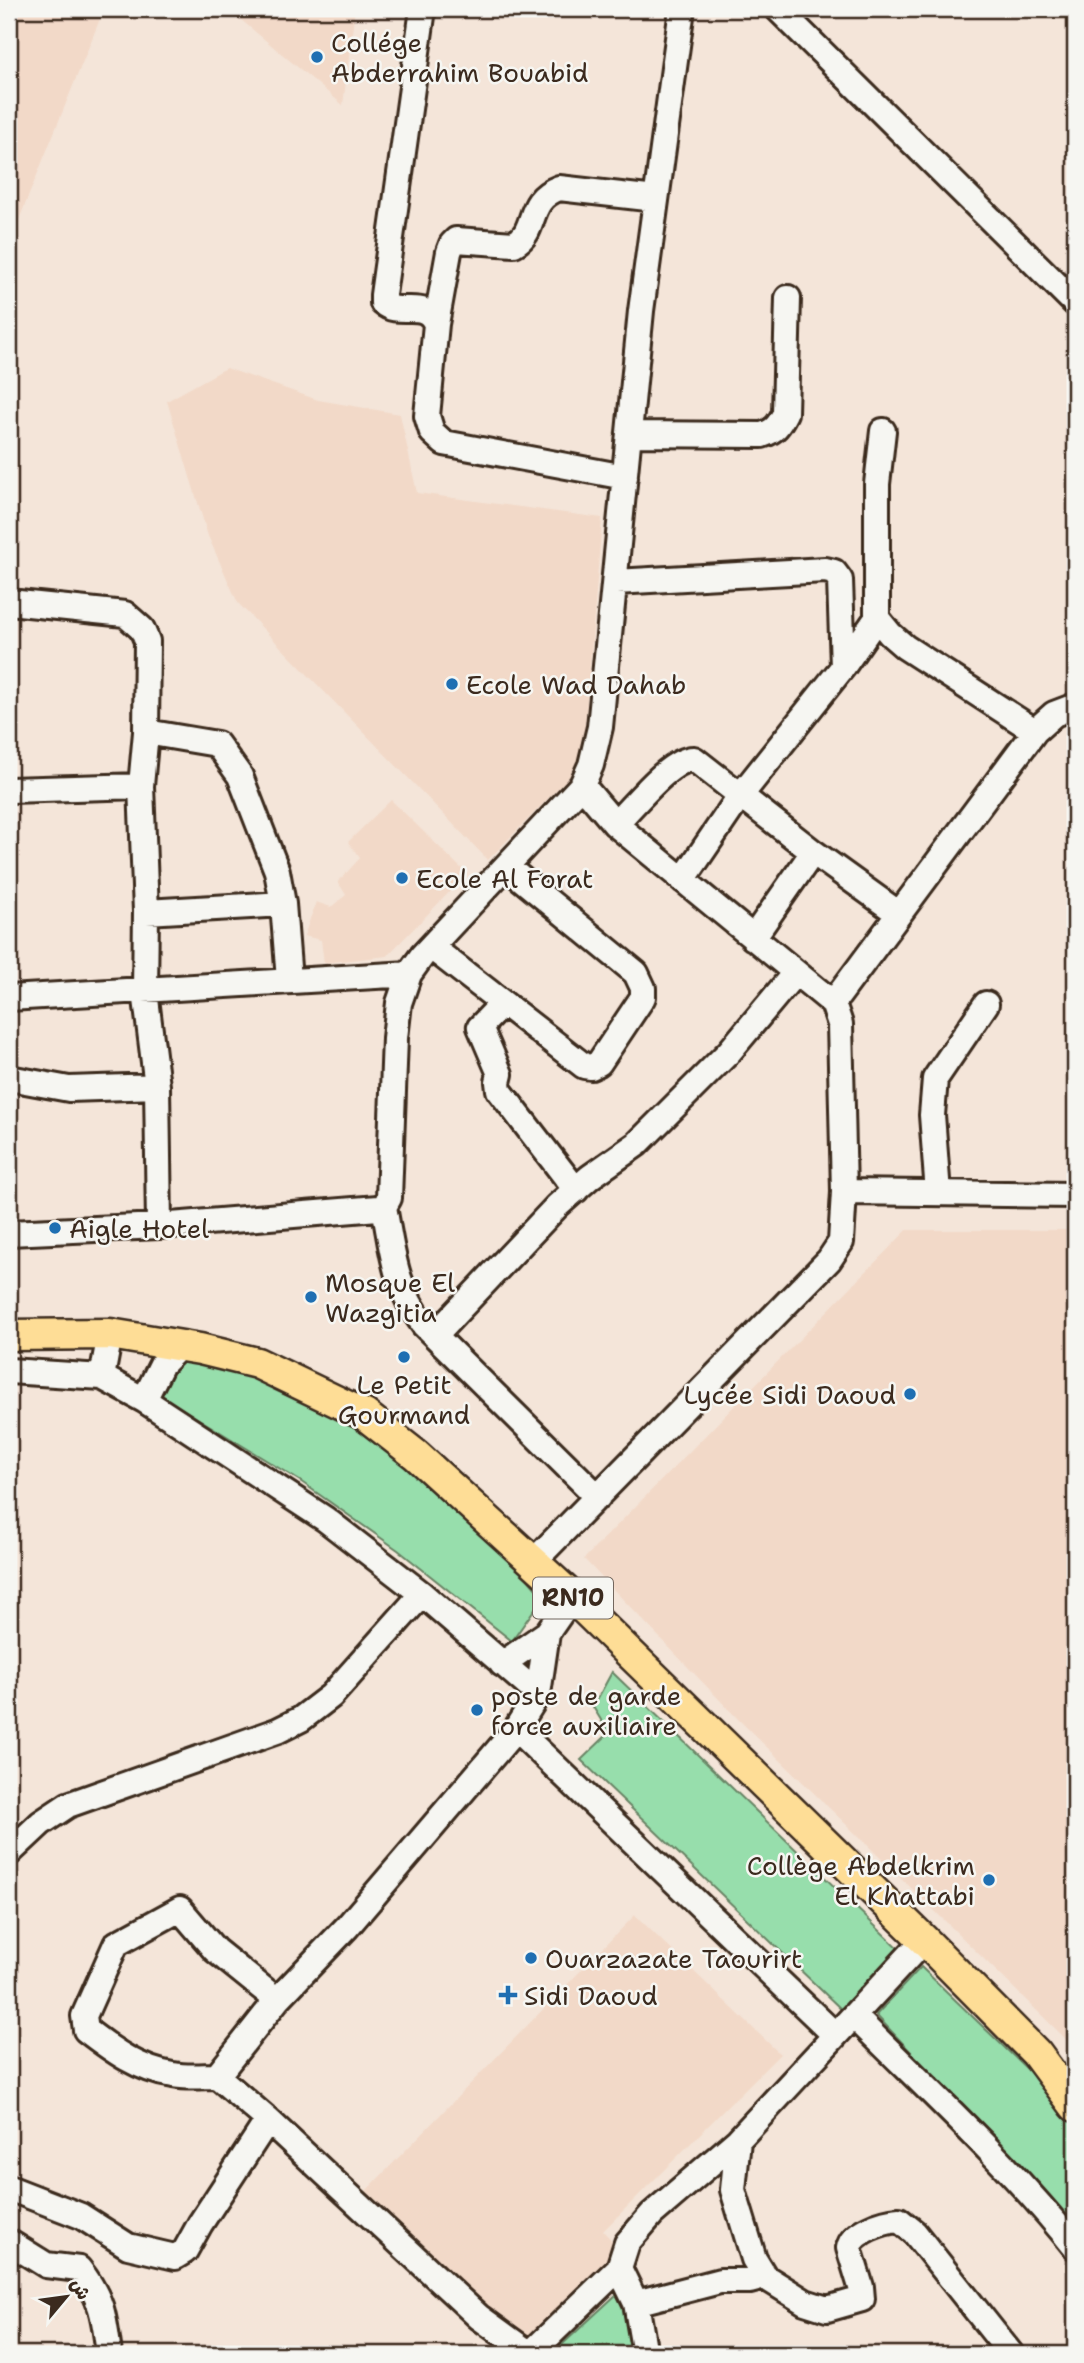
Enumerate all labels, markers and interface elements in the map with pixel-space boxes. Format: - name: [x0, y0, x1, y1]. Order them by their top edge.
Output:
- place label: Collége Abderrahim Bouabid: [331, 25, 589, 90]
- marker: Collége Abderrahim Bouabid: [309, 49, 325, 65]
- place label: Ecole Wad Dahab: [466, 667, 686, 702]
- marker: Ecole Wad Dahab: [444, 676, 460, 692]
- place label: Ecole Al Forat: [416, 861, 593, 896]
- marker: Ecole Al Forat: [394, 870, 410, 886]
- place label: Aigle Hotel: [69, 1211, 209, 1246]
- marker: Aigle Hotel: [47, 1220, 63, 1236]
- place label: Mosque El Wazgitia: [325, 1265, 455, 1330]
- marker: Mosque El Wazgitia: [303, 1289, 319, 1305]
- marker: Le Petit Gourmand: [396, 1349, 412, 1365]
- place label: Le Petit Gourmand: [338, 1367, 470, 1432]
- place label: Lycée Sidi Daoud: [684, 1377, 896, 1412]
- marker: Lycée Sidi Daoud: [902, 1386, 918, 1402]
- road number: RN10: [533, 1578, 613, 1618]
- place label: poste de garde force auxiliaire: [491, 1678, 681, 1743]
- marker: poste de garde force auxiliaire: [469, 1702, 485, 1718]
- place label: Collège Abdelkrim El Khattabi: [747, 1848, 975, 1913]
- marker: Collège Abdelkrim El Khattabi: [981, 1872, 997, 1888]
- place label: Ouarzazate Taourirt: [545, 1941, 802, 1976]
- marker: Ouarzazate Taourirt: [523, 1950, 539, 1966]
- place label: Sidi Daoud: [524, 1978, 658, 2013]
- marker: Sidi Daoud: [498, 1985, 518, 2005]
- north arrow: [32, 2262, 102, 2332]
- text: ش: [64, 2274, 96, 2304]

